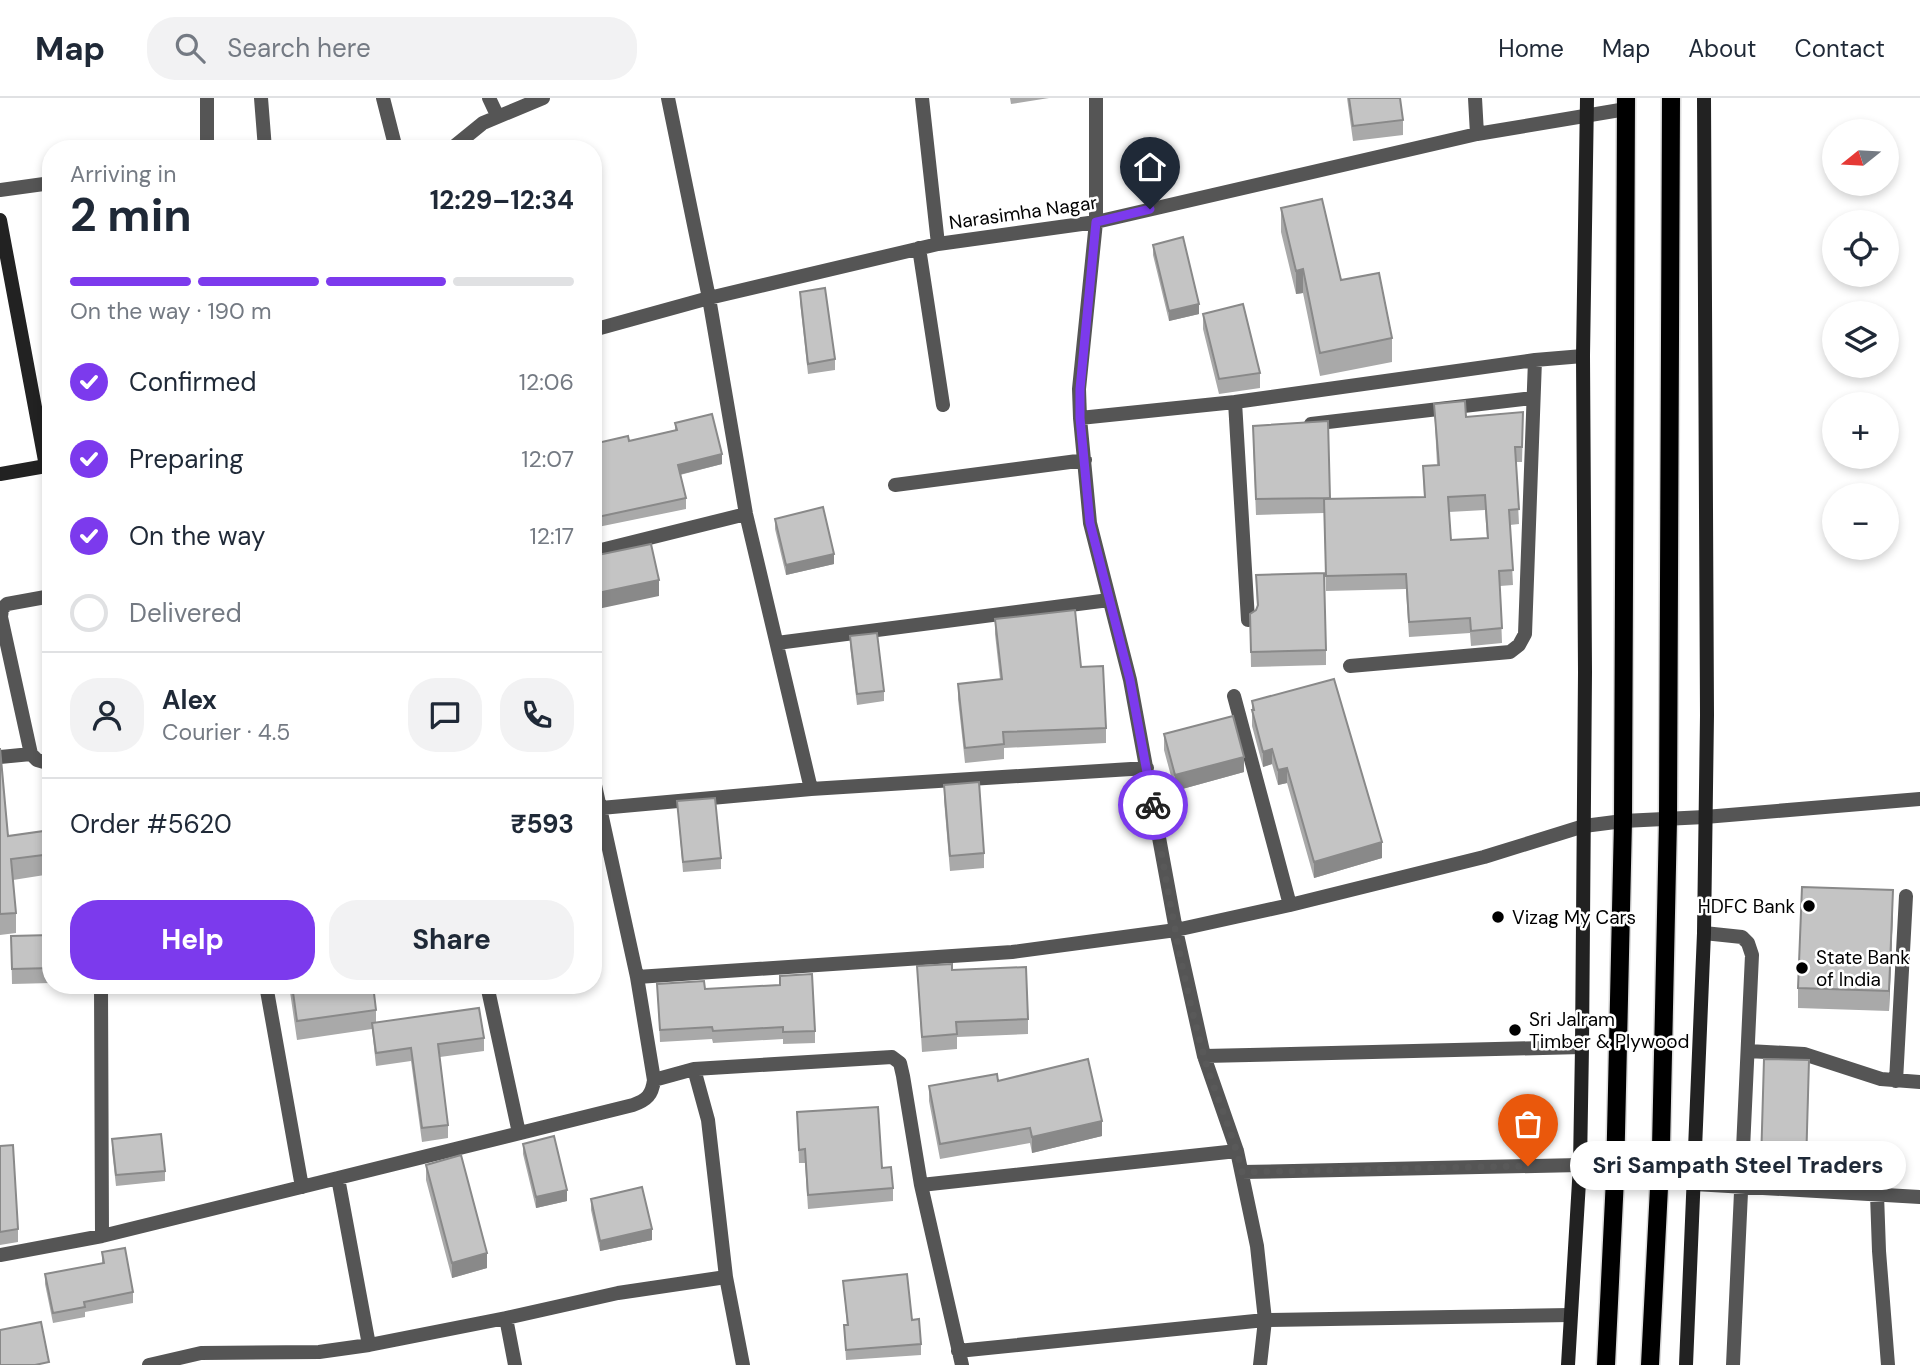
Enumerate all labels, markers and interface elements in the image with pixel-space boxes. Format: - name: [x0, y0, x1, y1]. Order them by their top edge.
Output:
- search box: [147, 17, 637, 80]
- text: Map: [35, 27, 105, 70]
- icon: search: [171, 29, 209, 67]
- text: Search here: [227, 31, 371, 65]
- text: Home: [1498, 33, 1564, 64]
- text: Map: [1602, 33, 1650, 64]
- text: About: [1688, 33, 1757, 64]
- text: Contact: [1795, 33, 1885, 64]
- north arrow: [1822, 119, 1899, 196]
- map controls: [1822, 119, 1899, 560]
- pin: [1120, 137, 1180, 209]
- icon: home: [1131, 148, 1169, 186]
- text: Arriving in: [70, 159, 176, 189]
- text: 12:29–12:34: [430, 183, 574, 217]
- text: 2 min: [70, 185, 192, 245]
- street label: Narasimha Nagar: [947, 190, 1099, 235]
- button: locate: [1822, 210, 1899, 287]
- text: On the way · 190 m: [70, 296, 271, 326]
- button: layers: [1822, 301, 1899, 378]
- icon: check: [70, 363, 108, 401]
- text: Confirmed: [129, 365, 256, 399]
- text: 12:06: [519, 367, 574, 397]
- button: +: [1822, 392, 1899, 469]
- icon: check: [70, 440, 108, 478]
- text: Preparing: [129, 442, 244, 476]
- text: 12:07: [521, 444, 574, 474]
- button: −: [1822, 483, 1899, 560]
- icon: check: [70, 517, 108, 555]
- text: On the way: [129, 519, 265, 553]
- text: 12:17: [529, 521, 574, 551]
- text: Delivered: [129, 596, 242, 630]
- button: person: [70, 678, 144, 752]
- button: chat: [408, 678, 482, 752]
- button: phone: [500, 678, 574, 752]
- text: Alex: [162, 683, 217, 717]
- text: Courier · 4.5: [162, 717, 290, 747]
- courier: [1118, 770, 1188, 840]
- icon: bike: [1134, 786, 1172, 824]
- text: Order #5620: [70, 807, 232, 841]
- text: ₹593: [510, 807, 574, 841]
- place label: HDFC Bank: [1698, 894, 1795, 919]
- marker: HDFC Bank: [1801, 898, 1817, 914]
- button: Help: [70, 900, 315, 980]
- button: Share: [329, 900, 574, 980]
- place label: Vizag My Cars: [1512, 905, 1636, 930]
- marker: Vizag My Cars: [1490, 909, 1506, 925]
- place label: State Bank of India: [1816, 945, 1910, 992]
- marker: State Bank of India: [1794, 960, 1810, 976]
- place label: Sri Jalram Timber & Plywood: [1529, 1007, 1689, 1054]
- marker: Sri Jalram Timber & Plywood: [1507, 1022, 1523, 1038]
- pin: [1498, 1094, 1558, 1166]
- icon: bag: [1509, 1105, 1547, 1143]
- callout: Sri Sampath Steel Traders: [1570, 1142, 1906, 1190]
- text: Sri Sampath Steel Traders: [1593, 1150, 1883, 1180]

